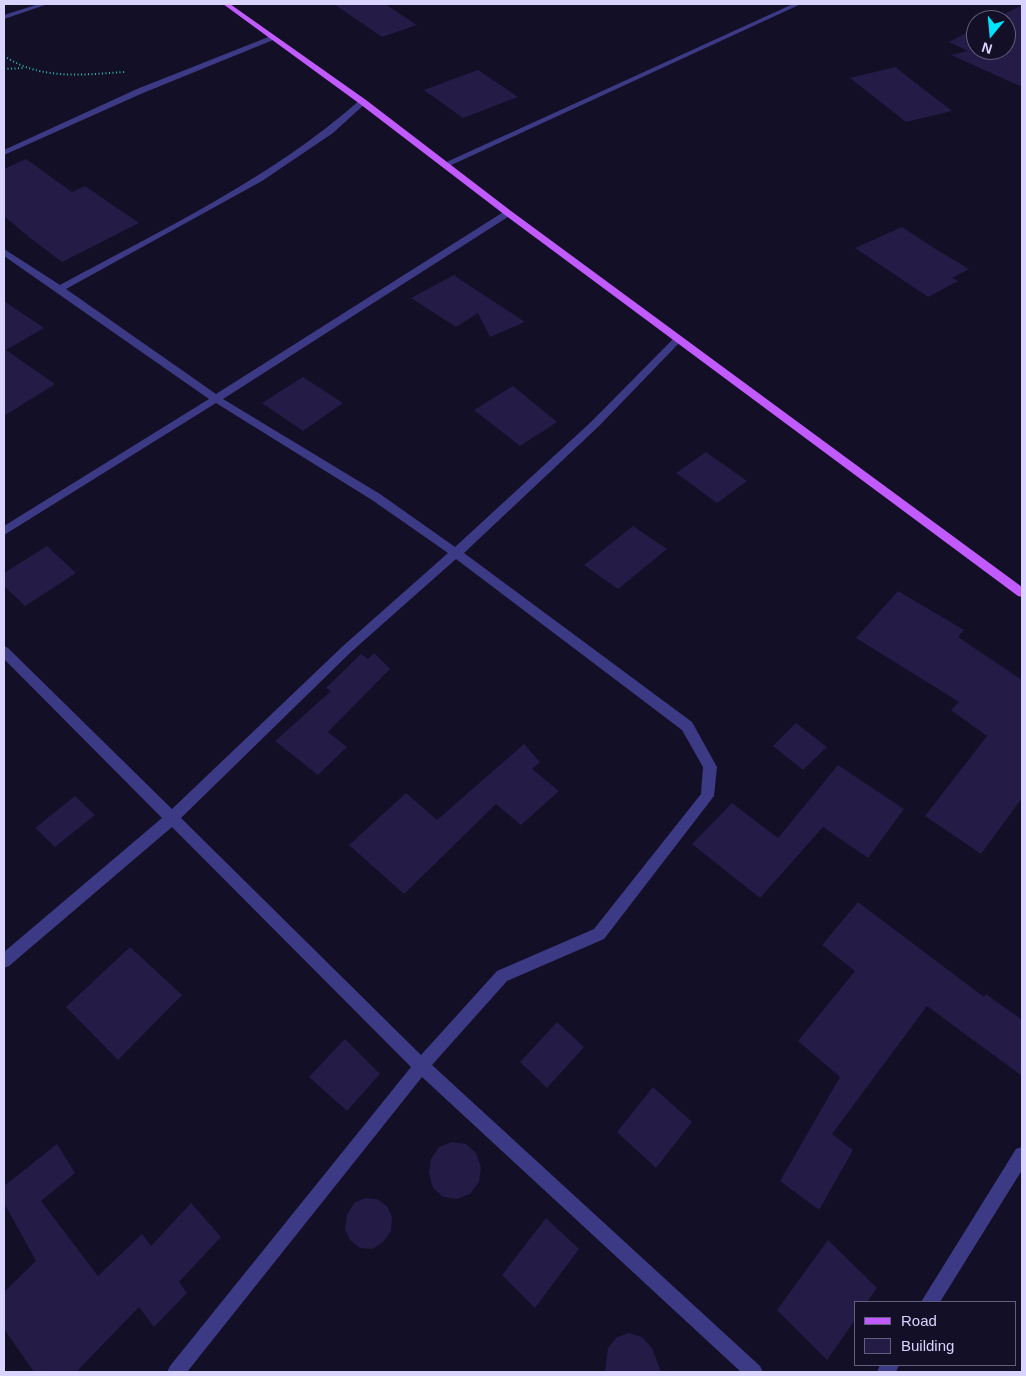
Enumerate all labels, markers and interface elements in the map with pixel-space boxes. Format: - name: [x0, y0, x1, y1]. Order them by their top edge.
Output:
- north arrow: [966, 10, 1016, 60]
- text: N: [980, 39, 994, 58]
- legend: [854, 1301, 1016, 1366]
- text: Road: [901, 1312, 937, 1329]
- text: Building: [901, 1337, 954, 1354]

